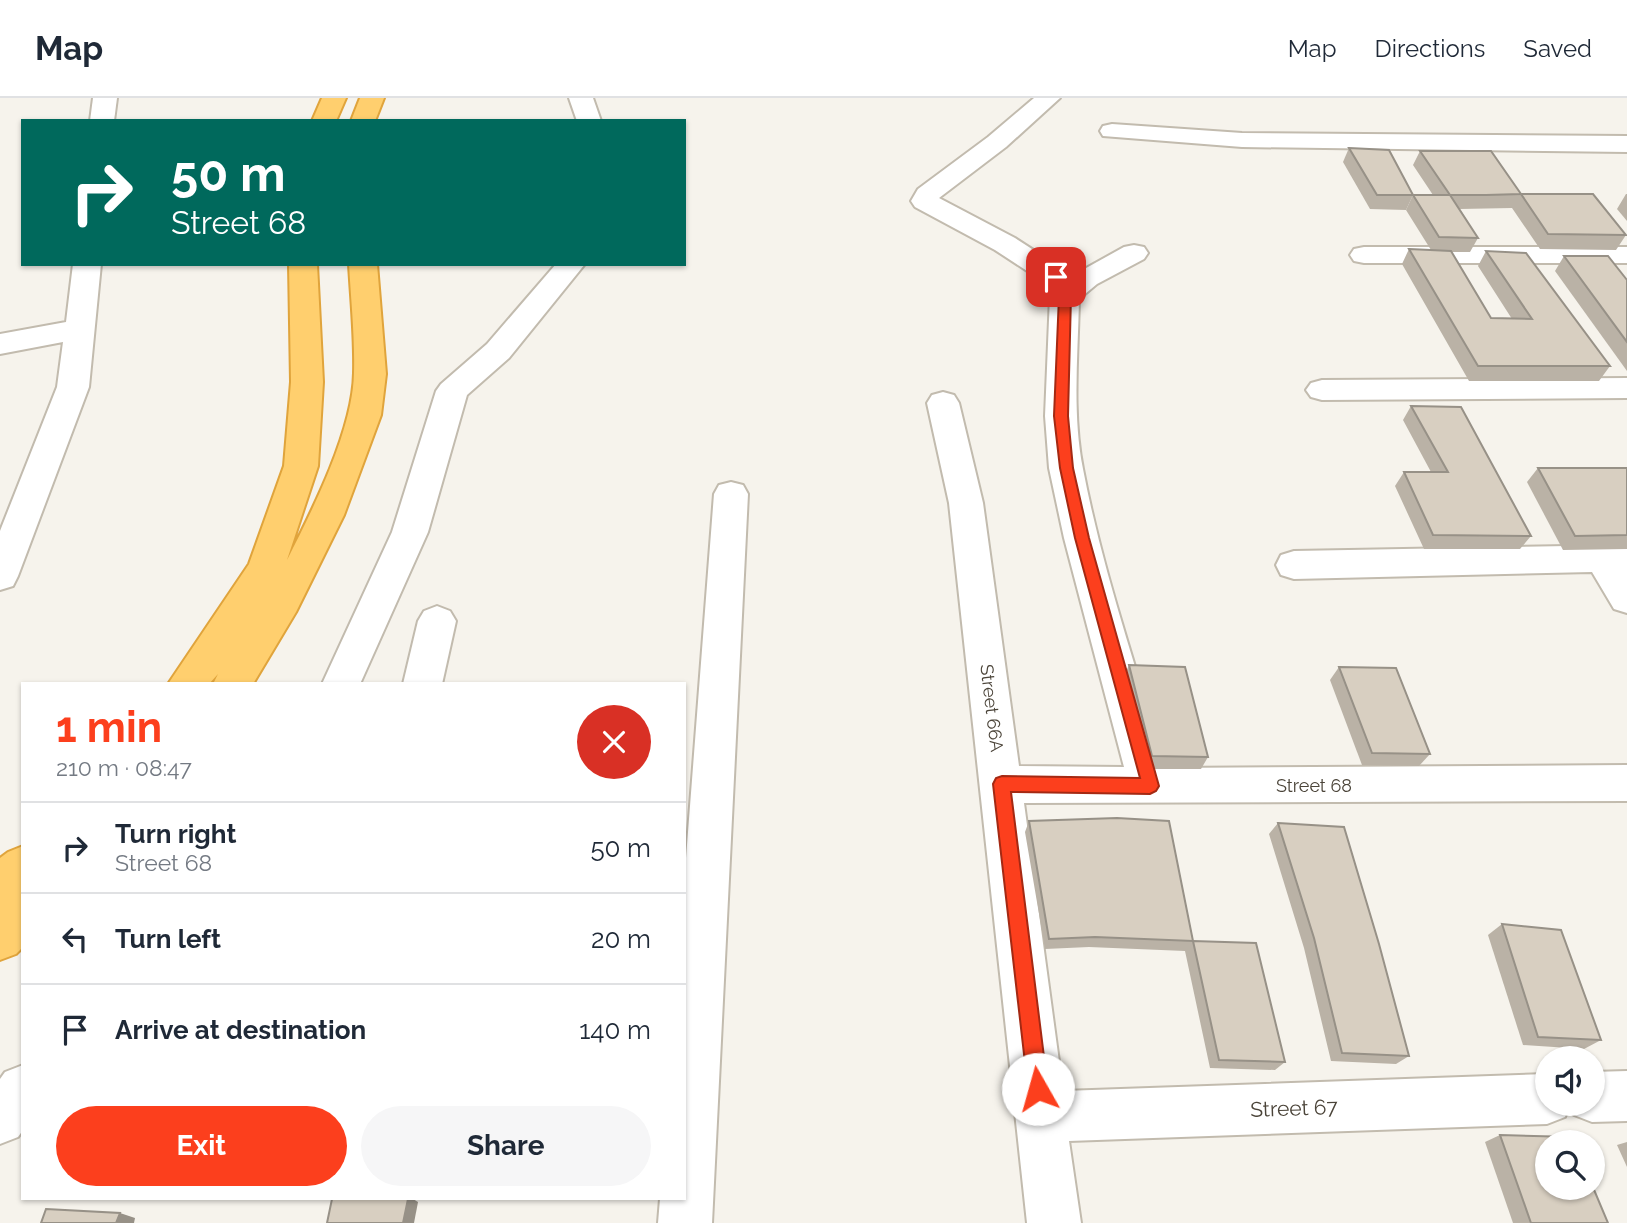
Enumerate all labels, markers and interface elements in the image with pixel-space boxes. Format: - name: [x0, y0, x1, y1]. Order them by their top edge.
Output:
- text: Map: [35, 29, 103, 68]
- text: Map: [1288, 34, 1337, 63]
- text: Directions: [1375, 34, 1485, 63]
- text: Saved: [1523, 34, 1592, 63]
- text: 50 m: [171, 145, 286, 202]
- icon: right: [56, 147, 147, 238]
- text: Street 68: [171, 204, 306, 241]
- pin: [1026, 247, 1086, 307]
- icon: arrive: [1037, 258, 1075, 296]
- street label: Street 66A: [976, 663, 1008, 753]
- text: 1 min: [56, 703, 162, 752]
- button: close: [577, 705, 651, 779]
- text: 210 m · 08:47: [56, 754, 192, 781]
- street label: Street 68: [1276, 775, 1352, 796]
- text: Turn right: [115, 819, 236, 849]
- icon: right: [56, 829, 94, 867]
- text: 50 m: [590, 833, 651, 863]
- text: Street 68: [115, 849, 212, 876]
- icon: left: [56, 920, 94, 958]
- text: Turn left: [115, 924, 221, 954]
- text: 20 m: [591, 924, 651, 954]
- icon: arrive: [56, 1011, 94, 1049]
- text: Arrive at destination: [115, 1015, 366, 1045]
- text: 140 m: [579, 1015, 651, 1045]
- map controls: [1535, 1046, 1605, 1200]
- button: sound: [1535, 1046, 1605, 1116]
- position arrow: [1001, 1052, 1075, 1126]
- street label: Street 67: [1250, 1094, 1339, 1122]
- button: Exit: [56, 1106, 347, 1186]
- button: Share: [361, 1106, 651, 1186]
- button: search: [1535, 1130, 1605, 1200]

